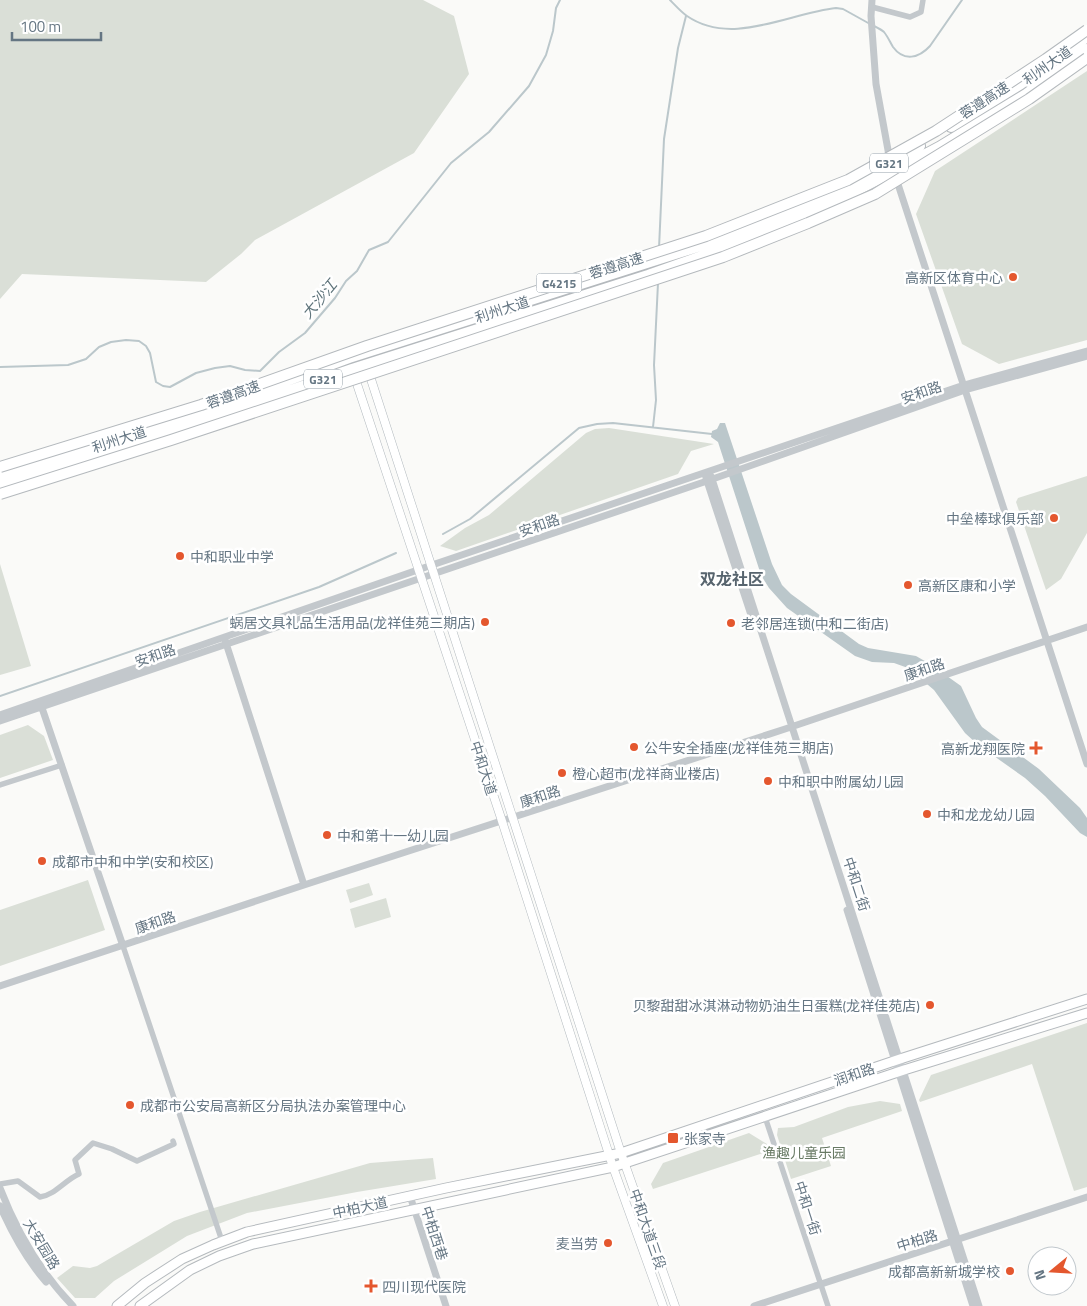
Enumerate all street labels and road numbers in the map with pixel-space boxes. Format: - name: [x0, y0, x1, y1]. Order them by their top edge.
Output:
- street label: 利州大道: [1018, 40, 1076, 90]
- street label: 蓉遵高速: [955, 76, 1013, 124]
- road number: G321: [870, 154, 908, 172]
- street label: 蓉遵高速: [586, 246, 646, 284]
- road number: G4215: [536, 274, 582, 292]
- street label: 利州大道: [472, 290, 532, 328]
- road number: G321: [304, 369, 342, 388]
- street label: 蓉遵高速: [203, 375, 263, 413]
- street label: 安和路: [898, 375, 944, 409]
- street label: 利州大道: [89, 420, 149, 458]
- street label: 安和路: [516, 508, 562, 542]
- street label: 安和路: [132, 638, 178, 672]
- street label: 康和路: [901, 652, 947, 686]
- street label: 中和大道: [465, 738, 503, 798]
- street label: 康和路: [517, 780, 563, 812]
- street label: 中和二街: [838, 854, 876, 914]
- street label: 康和路: [132, 905, 178, 939]
- street label: 润和路: [831, 1057, 877, 1091]
- street label: 中和一街: [789, 1178, 827, 1238]
- street label: 中和大道三段: [624, 1186, 672, 1272]
- street label: 中柏大道: [330, 1191, 390, 1223]
- street label: 中柏西巷: [416, 1203, 454, 1263]
- street label: 大安园路: [19, 1215, 65, 1273]
- street label: 中柏路: [894, 1224, 940, 1256]

